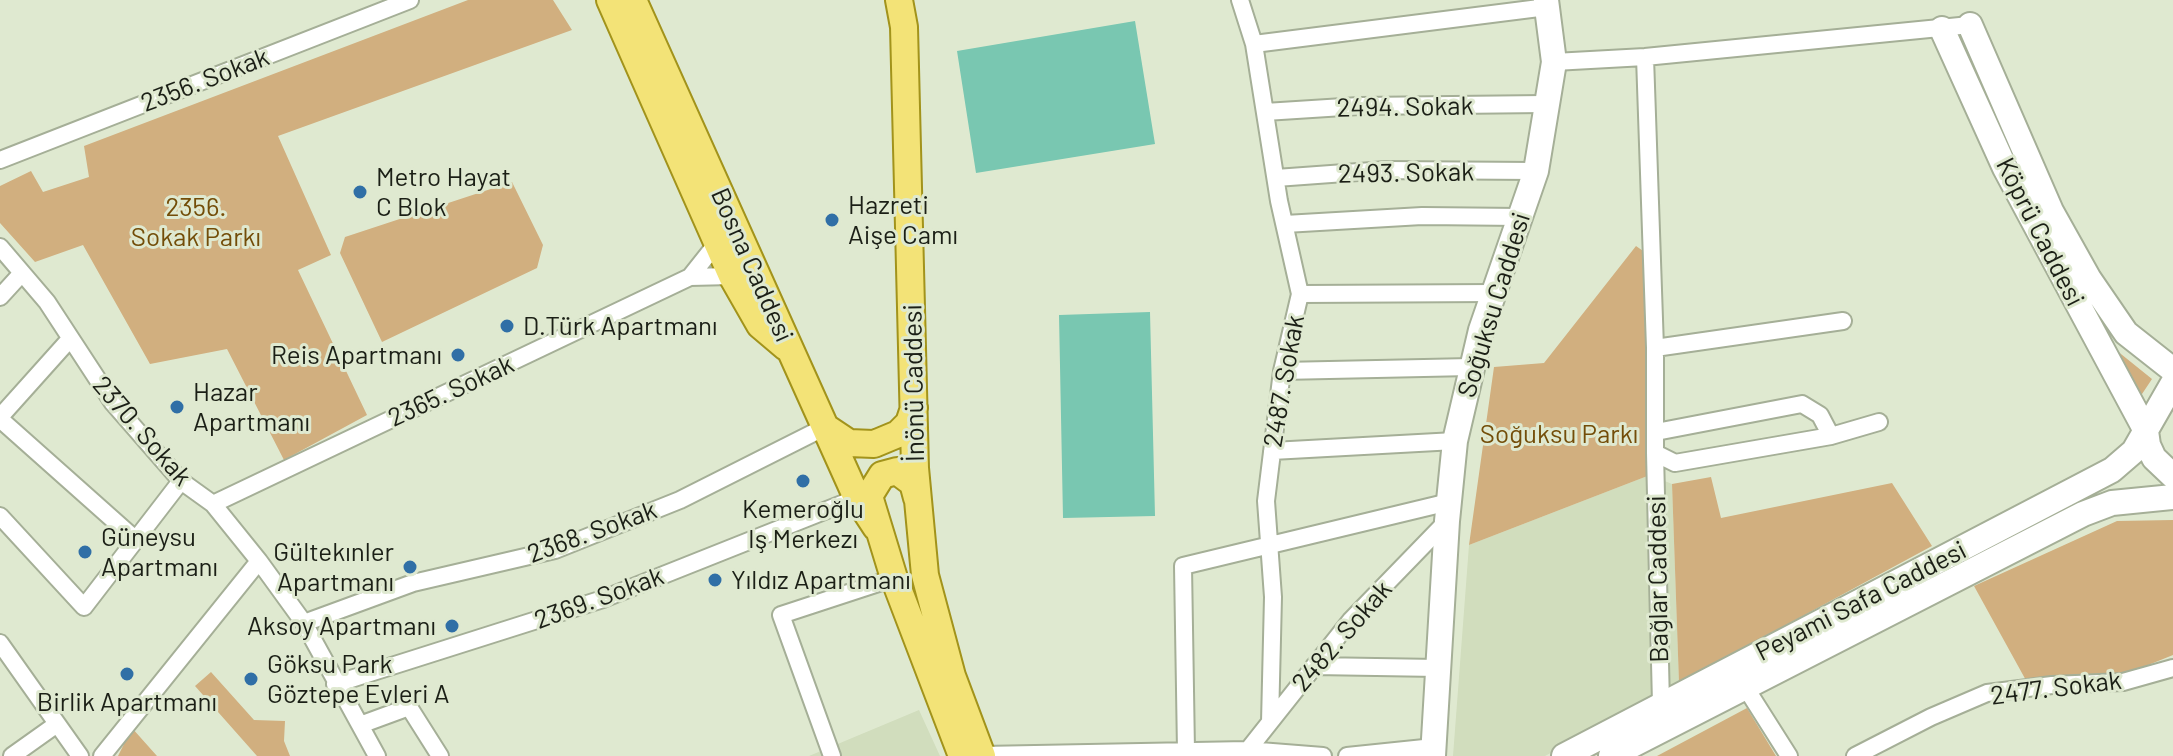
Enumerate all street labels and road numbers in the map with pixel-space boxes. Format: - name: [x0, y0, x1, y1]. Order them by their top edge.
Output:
- street label: 2356. Sokak: [136, 41, 274, 119]
- street label: 2494. Sokak: [1336, 90, 1474, 124]
- street label: Köprü Caddesi: [1989, 153, 2091, 311]
- street label: 2493. Sokak: [1338, 156, 1474, 190]
- street label: Bosna Caddesi: [704, 183, 800, 347]
- street label: Soğuksu Caddesi: [1451, 209, 1537, 401]
- street label: İnönü Caddesi: [897, 304, 931, 462]
- street label: 2487. Sokak: [1257, 312, 1311, 450]
- street label: 2365. Sokak: [383, 348, 519, 434]
- street label: 2370. Sokak: [86, 370, 198, 492]
- street label: 2368. Sokak: [523, 494, 661, 570]
- street label: Bağlar Caddesi: [1641, 495, 1675, 663]
- street label: Peyami Safa Caddesi: [1750, 534, 1972, 668]
- street label: 2369. Sokak: [530, 560, 668, 636]
- street label: 2482. Sokak: [1285, 574, 1399, 698]
- street label: 2477. Sokak: [1989, 664, 2123, 712]

